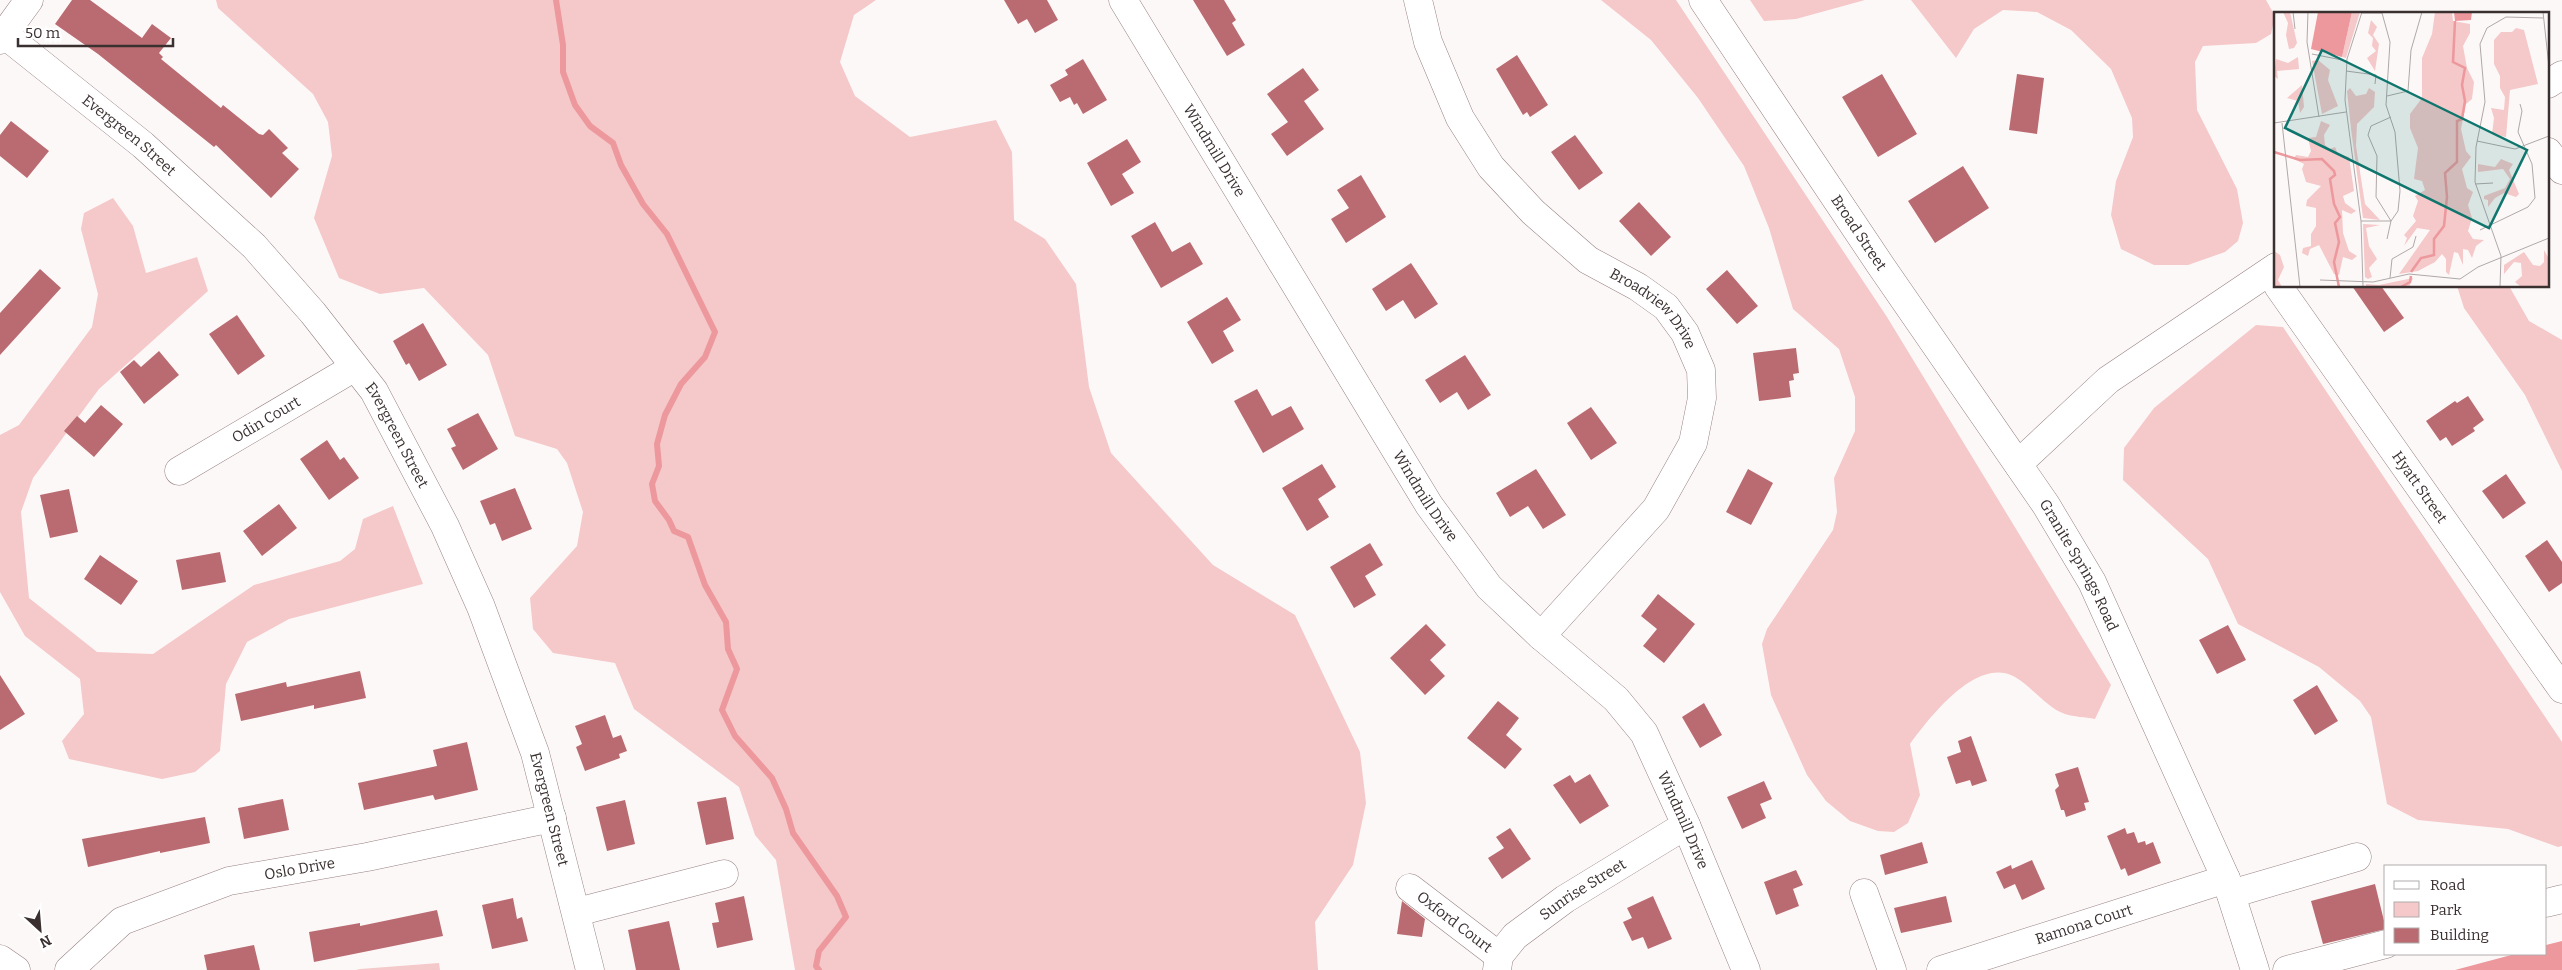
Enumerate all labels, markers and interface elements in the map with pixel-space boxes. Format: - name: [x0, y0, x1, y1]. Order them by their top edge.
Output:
- inset map: [2274, 12, 2550, 288]
- scale bar: [18, 15, 172, 47]
- text: 50 m: [25, 24, 61, 42]
- street label: Evergreen Street: [79, 91, 180, 180]
- street label: Windmill Drive: [1179, 101, 1249, 200]
- street label: Broad Street: [1827, 192, 1891, 274]
- street label: Broadview Drive: [1607, 264, 1700, 351]
- street label: Evergreen Street: [362, 379, 433, 491]
- street label: Odin Court: [229, 392, 304, 447]
- street label: Windmill Drive: [1389, 447, 1462, 545]
- street label: Hyatt Street: [2388, 448, 2451, 527]
- street label: Granite Springs Road: [2036, 496, 2122, 634]
- street label: Evergreen Street: [526, 750, 572, 869]
- street label: Windmill Drive: [1654, 768, 1712, 872]
- street label: Oslo Drive: [263, 854, 336, 884]
- street label: Sunrise Street: [1536, 855, 1630, 924]
- legend: [2384, 865, 2547, 955]
- text: Road: [2430, 876, 2465, 894]
- street label: Oxford Court: [1413, 887, 1496, 957]
- street label: Ramona Court: [2033, 900, 2135, 948]
- text: Park: [2430, 901, 2462, 919]
- north arrow: [15, 905, 65, 955]
- text: Building: [2430, 926, 2489, 944]
- text: N: [37, 931, 54, 951]

